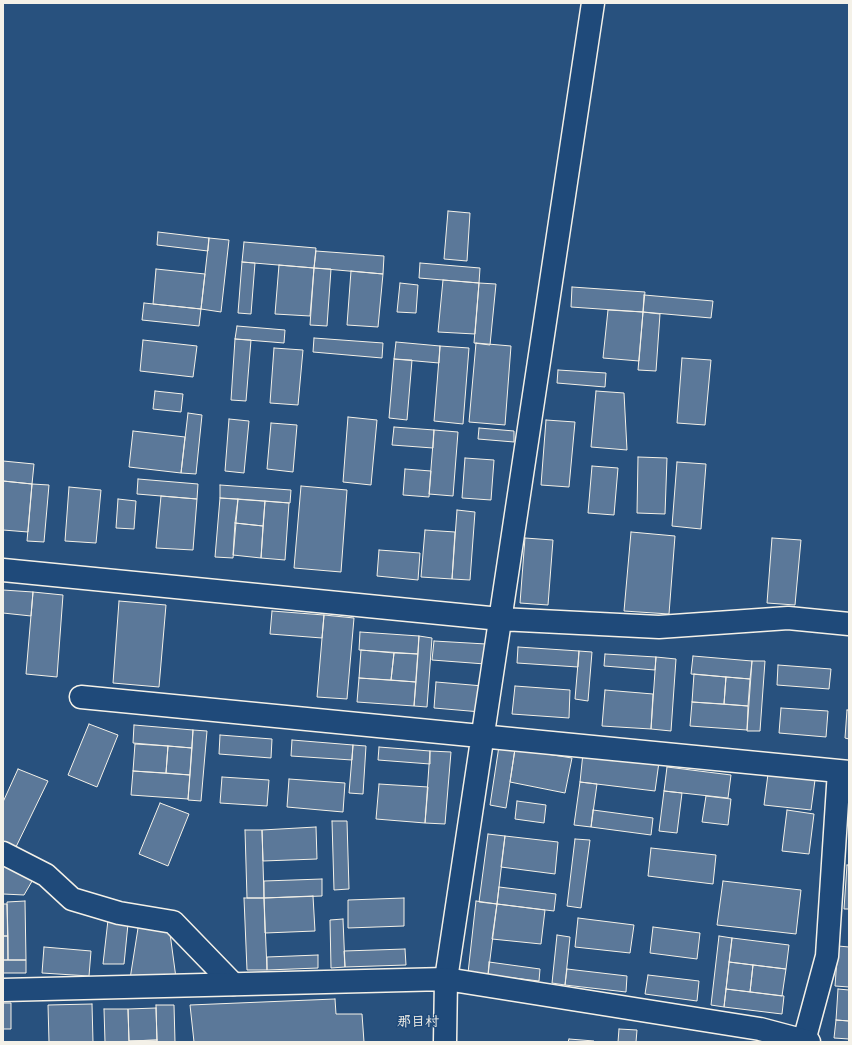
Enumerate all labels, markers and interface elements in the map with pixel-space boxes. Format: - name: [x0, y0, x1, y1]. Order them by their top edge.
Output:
- district label: 那目村: [397, 1014, 439, 1030]

